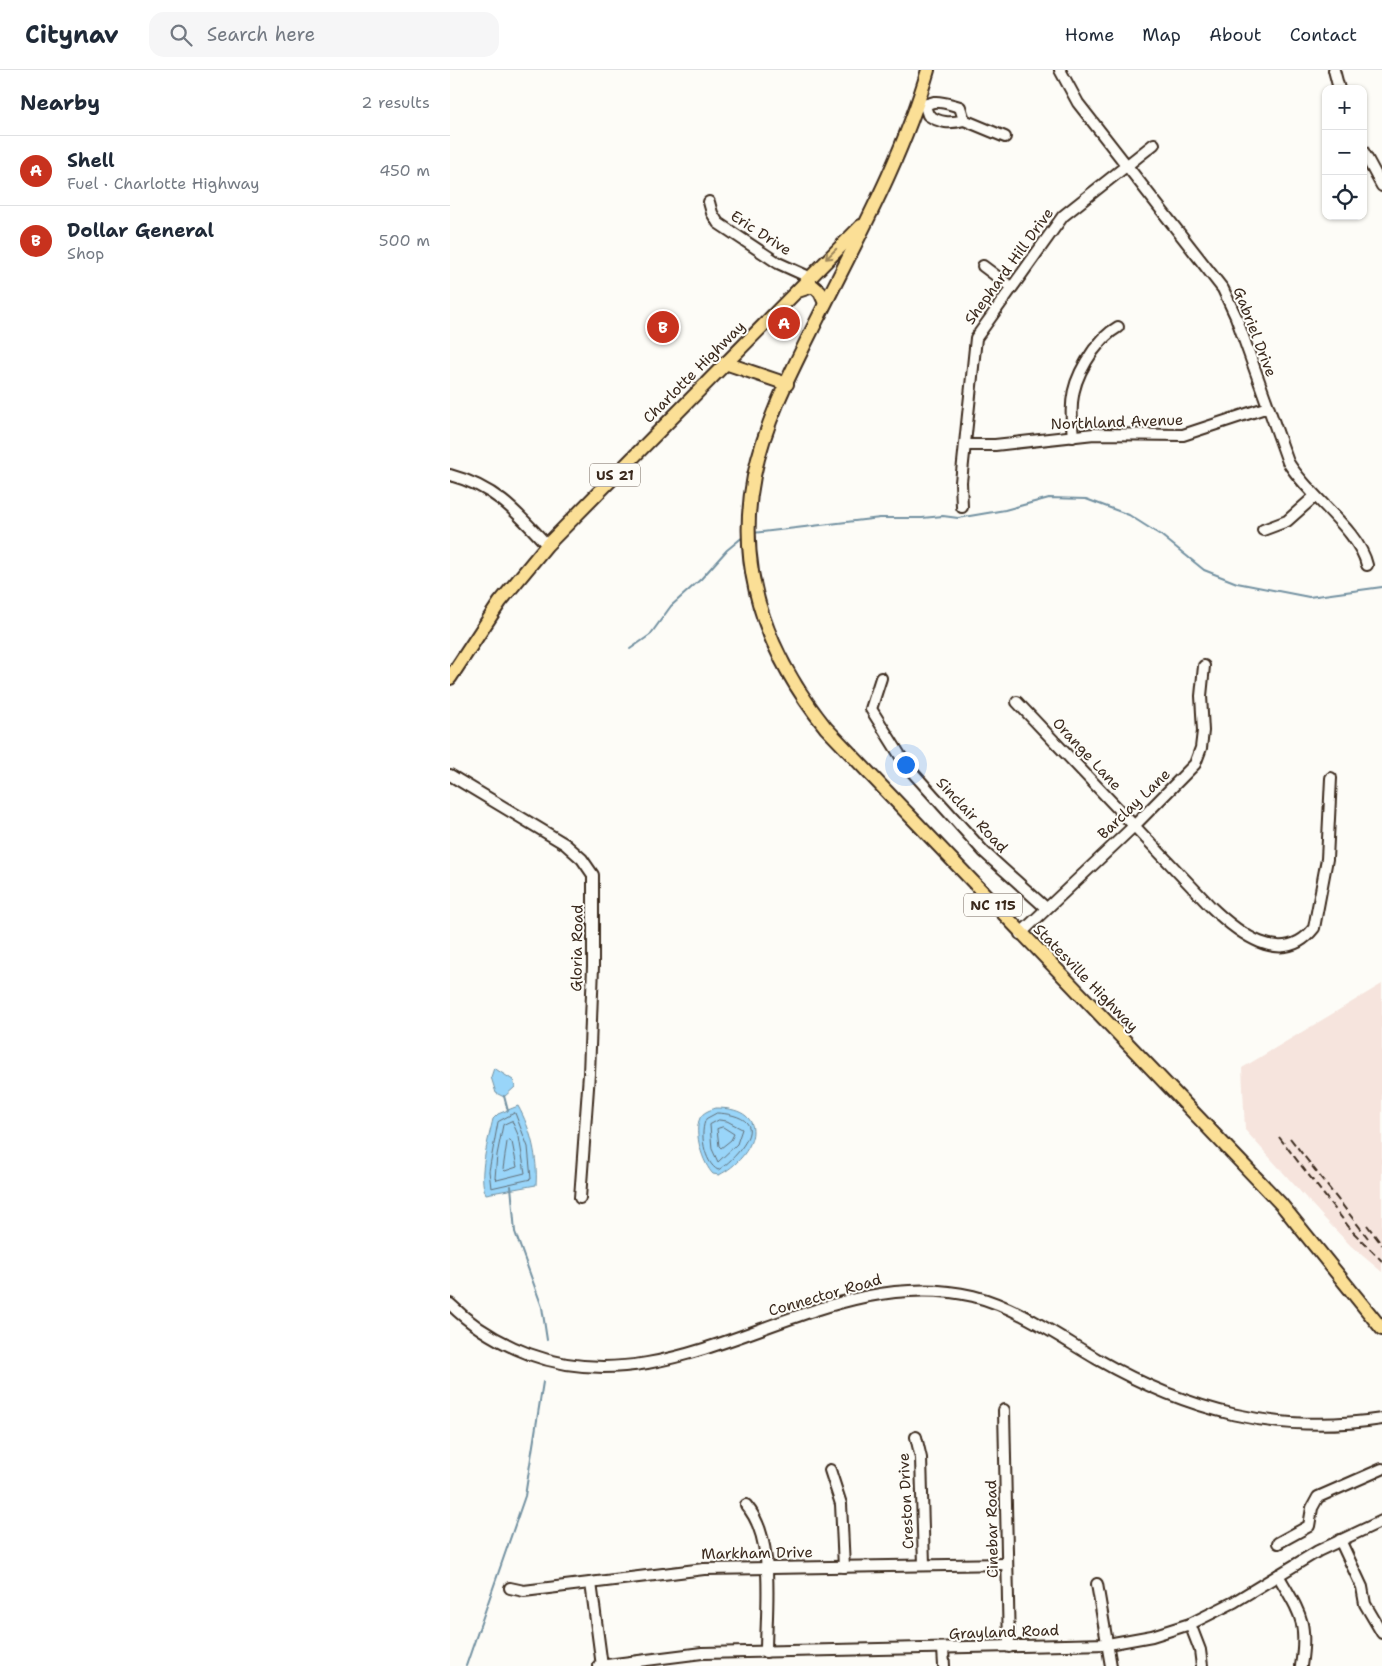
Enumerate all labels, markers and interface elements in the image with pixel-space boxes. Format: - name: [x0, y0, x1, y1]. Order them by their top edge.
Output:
- search box: [149, 12, 499, 57]
- text: Citynav: [25, 19, 119, 51]
- icon: search: [167, 21, 195, 49]
- text: Search here: [207, 22, 315, 47]
- text: Home: [1065, 23, 1114, 47]
- text: Map: [1142, 23, 1181, 47]
- text: About: [1209, 23, 1262, 47]
- text: Contact: [1290, 23, 1357, 47]
- map controls: [1322, 85, 1367, 220]
- button: +: [1322, 85, 1367, 130]
- text: Nearby: [20, 89, 100, 117]
- text: 2 results: [361, 92, 430, 113]
- button: −: [1322, 130, 1367, 175]
- text: Shell: [67, 148, 115, 173]
- text: A: [30, 160, 42, 181]
- text: 450 m: [379, 160, 430, 181]
- text: Fuel · Charlotte Highway: [67, 173, 260, 194]
- button: locate: [1322, 175, 1367, 220]
- street label: Shephard Hill Drive: [960, 204, 1058, 328]
- street label: Eric Drive: [727, 206, 795, 260]
- text: Dollar General: [67, 218, 214, 243]
- text: B: [31, 230, 41, 251]
- text: 500 m: [379, 230, 430, 251]
- text: Shop: [67, 243, 104, 264]
- one-way arrow: [825, 248, 837, 261]
- street label: Gabriel Drive: [1229, 284, 1281, 380]
- pin: A: [768, 304, 800, 342]
- pin: B: [647, 308, 679, 346]
- street label: Charlotte Highway: [639, 317, 749, 427]
- street label: Northland Avenue: [1050, 410, 1184, 434]
- road number: US 21: [590, 464, 640, 486]
- street label: Orange Lane: [1048, 713, 1126, 795]
- your location: [893, 752, 919, 778]
- street label: Barclay Lane: [1093, 764, 1175, 844]
- street label: Sinclair Road: [932, 773, 1012, 857]
- road number: NC 115: [964, 894, 1022, 916]
- street label: Gloria Road: [566, 904, 588, 992]
- street label: Statesville Highway: [1029, 920, 1143, 1036]
- street label: Connector Road: [766, 1269, 884, 1321]
- street label: Creston Drive: [893, 1452, 919, 1550]
- street label: Cinebar Road: [981, 1479, 1003, 1578]
- street label: Markham Drive: [701, 1542, 813, 1564]
- street label: Grayland Road: [949, 1620, 1060, 1644]

